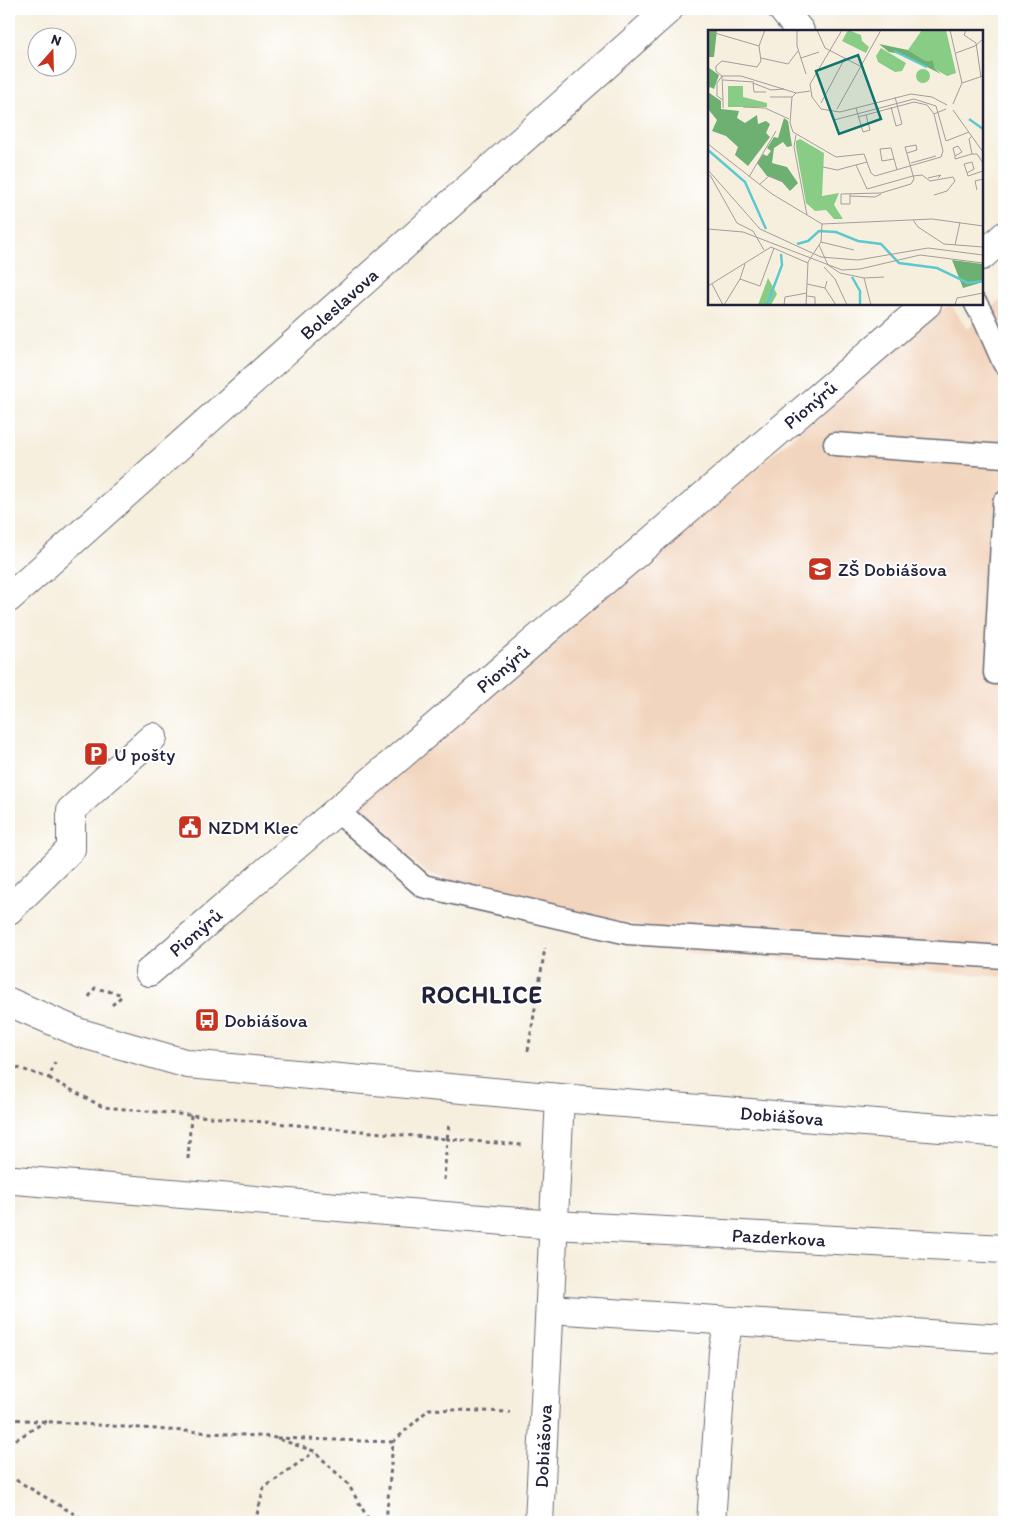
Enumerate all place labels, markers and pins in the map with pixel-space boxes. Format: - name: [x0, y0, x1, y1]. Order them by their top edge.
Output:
- school or university icon: ZŠ Dobiášova: [807, 556, 833, 582]
- place label: ZŠ Dobiášova: [838, 558, 947, 581]
- parking icon: U pošty: [83, 741, 109, 767]
- place label: U pošty: [114, 743, 175, 766]
- public building icon: NZDM Klec: [177, 814, 203, 840]
- place label: NZDM Klec: [208, 816, 299, 839]
- bus stop icon: Dobiášova: [194, 1007, 220, 1033]
- place label: Dobiášova: [224, 1009, 308, 1032]

